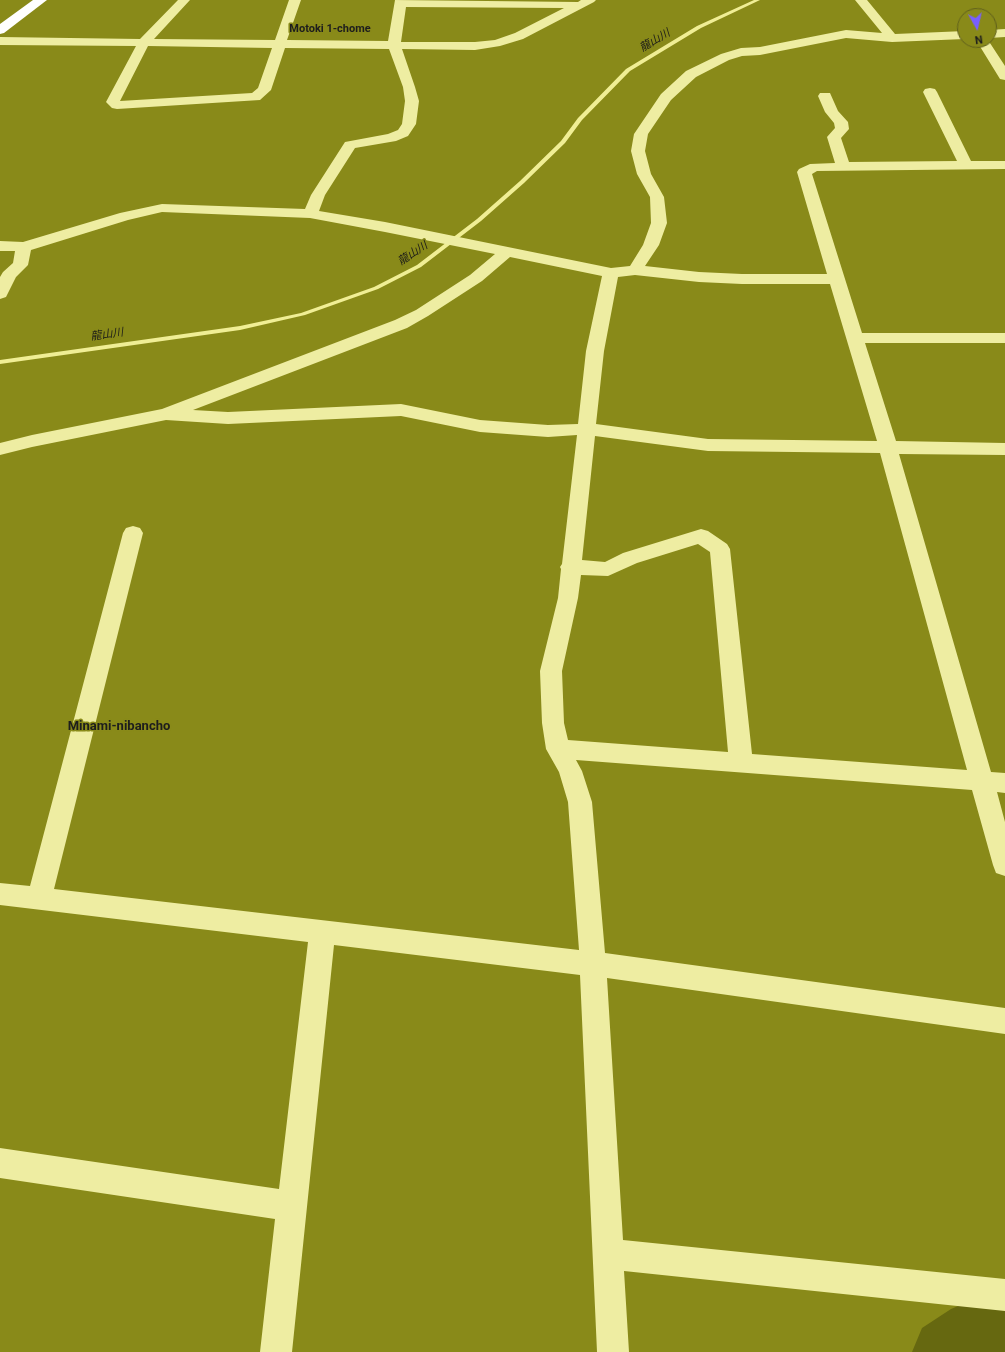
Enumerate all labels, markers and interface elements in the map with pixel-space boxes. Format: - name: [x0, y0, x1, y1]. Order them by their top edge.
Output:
- north arrow: [957, 8, 997, 48]
- district label: Motoki 1-chome: [289, 22, 371, 36]
- water label: 龍山川: [637, 27, 673, 55]
- text: N: [974, 32, 983, 46]
- water label: 龍山川: [396, 239, 430, 269]
- water label: 龍山川: [90, 326, 124, 344]
- district label: Minami-nibancho: [68, 719, 170, 735]

